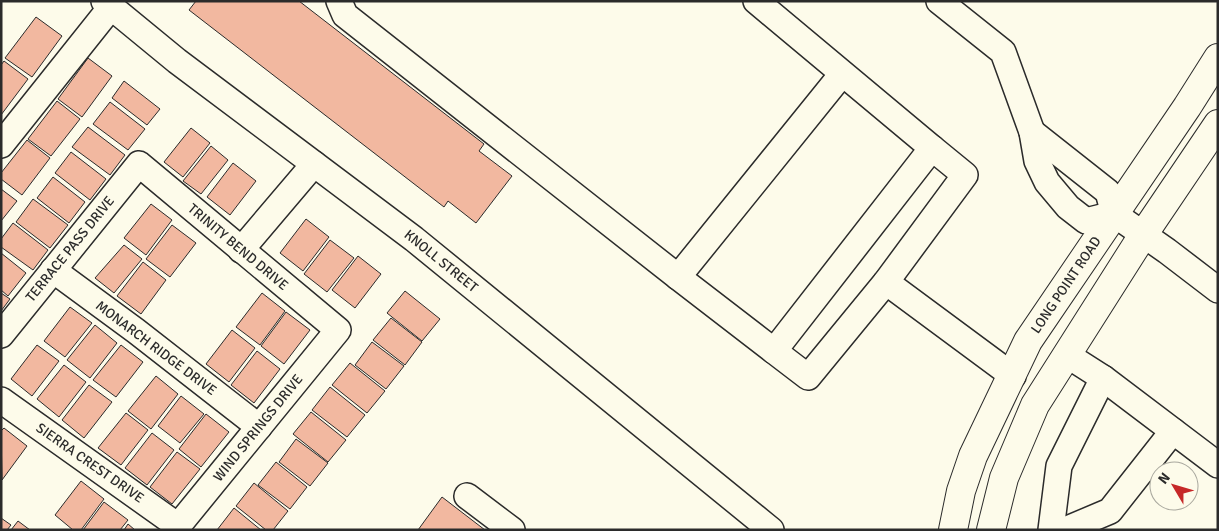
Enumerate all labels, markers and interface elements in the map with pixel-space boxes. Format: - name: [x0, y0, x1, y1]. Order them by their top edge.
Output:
- street label: TERRACE PASS DRIVE: [22, 193, 118, 305]
- street label: TRINITY BEND DRIVE: [184, 200, 292, 294]
- street label: KNOLL STREET: [401, 226, 481, 296]
- street label: LONG POINT ROAD: [1027, 233, 1105, 337]
- street label: MONARCH RIDGE DRIVE: [92, 297, 220, 399]
- street label: WIND SPRINGS DRIVE: [210, 371, 306, 485]
- street label: SIERRA CREST DRIVE: [33, 419, 147, 507]
- north arrow: [1149, 461, 1199, 511]
- text: N: [1154, 469, 1174, 487]

